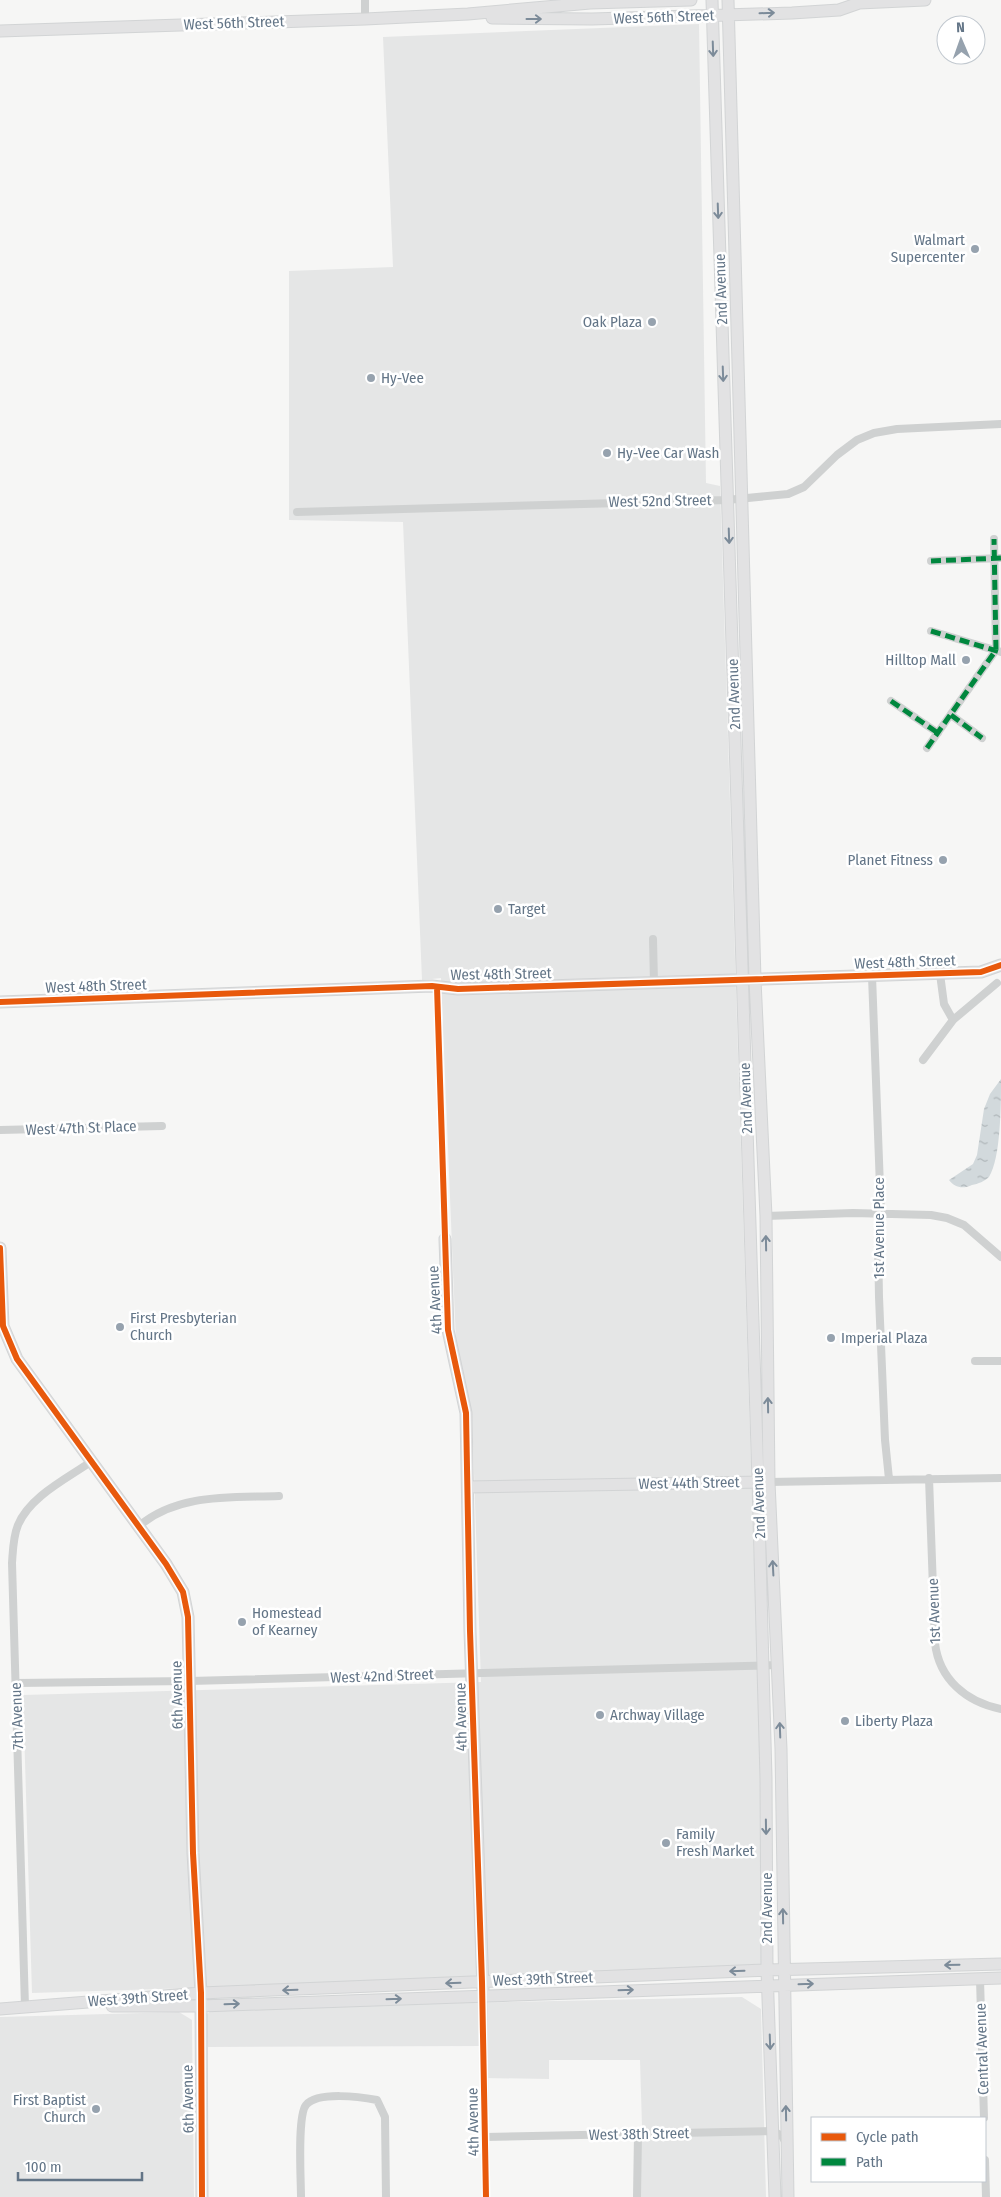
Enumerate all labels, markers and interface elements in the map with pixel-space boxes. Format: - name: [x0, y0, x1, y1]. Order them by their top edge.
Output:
- street label: West 56th Street: [613, 6, 715, 28]
- one-way arrow: [758, 9, 774, 18]
- street label: West 56th Street: [183, 12, 285, 34]
- one-way arrow: [526, 14, 542, 24]
- north arrow: [936, 15, 986, 65]
- text: N: [956, 19, 965, 36]
- one-way arrow: [709, 40, 718, 56]
- one-way arrow: [714, 203, 723, 219]
- place label: Walmart Supercenter: [891, 231, 966, 266]
- marker: Walmart Supercenter: [969, 243, 981, 255]
- street label: 2nd Avenue: [711, 253, 731, 325]
- place label: Oak Plaza: [583, 313, 642, 331]
- marker: Oak Plaza: [646, 316, 658, 328]
- one-way arrow: [719, 365, 728, 381]
- place label: Hy-Vee: [381, 369, 424, 387]
- marker: Hy-Vee: [365, 372, 377, 384]
- place label: Hy-Vee Car Wash: [617, 444, 719, 462]
- marker: Hy-Vee Car Wash: [601, 447, 613, 459]
- street label: West 52nd Street: [608, 491, 712, 511]
- one-way arrow: [724, 528, 733, 544]
- place label: Hilltop Mall: [885, 651, 956, 669]
- marker: Hilltop Mall: [960, 654, 972, 666]
- street label: 2nd Avenue: [724, 658, 744, 730]
- place label: Planet Fitness: [848, 851, 933, 869]
- marker: Planet Fitness: [937, 854, 949, 866]
- place label: Target: [508, 900, 546, 918]
- marker: Target: [492, 903, 504, 915]
- street label: West 48th Street: [854, 951, 956, 973]
- street label: West 48th Street: [450, 964, 552, 984]
- street label: West 48th Street: [45, 975, 147, 997]
- street label: 2nd Avenue: [736, 1062, 756, 1134]
- street label: West 47th St Place: [25, 1117, 137, 1139]
- street label: 1st Avenue Place: [870, 1177, 888, 1279]
- one-way arrow: [761, 1235, 771, 1251]
- street label: 4th Avenue: [424, 1265, 446, 1335]
- place label: First Presbyterian Church: [130, 1309, 237, 1344]
- marker: First Presbyterian Church: [114, 1321, 126, 1333]
- place label: Imperial Plaza: [841, 1329, 928, 1347]
- marker: Imperial Plaza: [825, 1332, 837, 1344]
- one-way arrow: [763, 1397, 773, 1414]
- street label: 2nd Avenue: [749, 1467, 769, 1539]
- street label: West 44th Street: [638, 1473, 740, 1493]
- one-way arrow: [768, 1560, 778, 1576]
- street label: 1st Avenue: [924, 1578, 944, 1644]
- place label: Homestead of Kearney: [252, 1604, 322, 1639]
- marker: Homestead of Kearney: [236, 1616, 248, 1628]
- street label: 6th Avenue: [167, 1660, 187, 1730]
- street label: West 42nd Street: [330, 1665, 434, 1687]
- street label: 7th Avenue: [7, 1682, 27, 1750]
- street label: 4th Avenue: [451, 1683, 471, 1751]
- place label: Archway Village: [610, 1706, 705, 1724]
- marker: Archway Village: [594, 1709, 606, 1721]
- place label: Liberty Plaza: [855, 1712, 933, 1730]
- marker: Liberty Plaza: [839, 1715, 851, 1727]
- one-way arrow: [775, 1722, 785, 1738]
- one-way arrow: [761, 1818, 771, 1834]
- place label: Family Fresh Market: [676, 1825, 755, 1860]
- marker: Family Fresh Market: [660, 1837, 672, 1849]
- street label: 2nd Avenue: [758, 1872, 776, 1944]
- one-way arrow: [778, 1908, 788, 1924]
- one-way arrow: [945, 1960, 961, 1970]
- one-way arrow: [730, 1967, 746, 1976]
- street label: West 39th Street: [492, 1968, 594, 1990]
- one-way arrow: [445, 1978, 461, 1988]
- one-way arrow: [798, 1980, 814, 1989]
- one-way arrow: [282, 1985, 298, 1994]
- street label: West 39th Street: [87, 1986, 189, 2010]
- one-way arrow: [618, 1986, 634, 1995]
- one-way arrow: [386, 1994, 402, 2003]
- one-way arrow: [223, 2000, 239, 2009]
- street label: Central Avenue: [971, 2003, 993, 2095]
- one-way arrow: [765, 2033, 774, 2049]
- street label: 6th Avenue: [178, 2064, 198, 2134]
- street label: 4th Avenue: [463, 2088, 483, 2156]
- place label: First Baptist Church: [13, 2091, 86, 2126]
- marker: First Baptist Church: [90, 2103, 102, 2115]
- one-way arrow: [781, 2106, 791, 2122]
- legend: [811, 2117, 986, 2182]
- street label: West 38th Street: [588, 2124, 690, 2144]
- text: Cycle path: [856, 2128, 919, 2146]
- scale bar: [18, 2150, 141, 2182]
- text: Path: [856, 2153, 883, 2171]
- text: 100 m: [25, 2158, 62, 2176]

